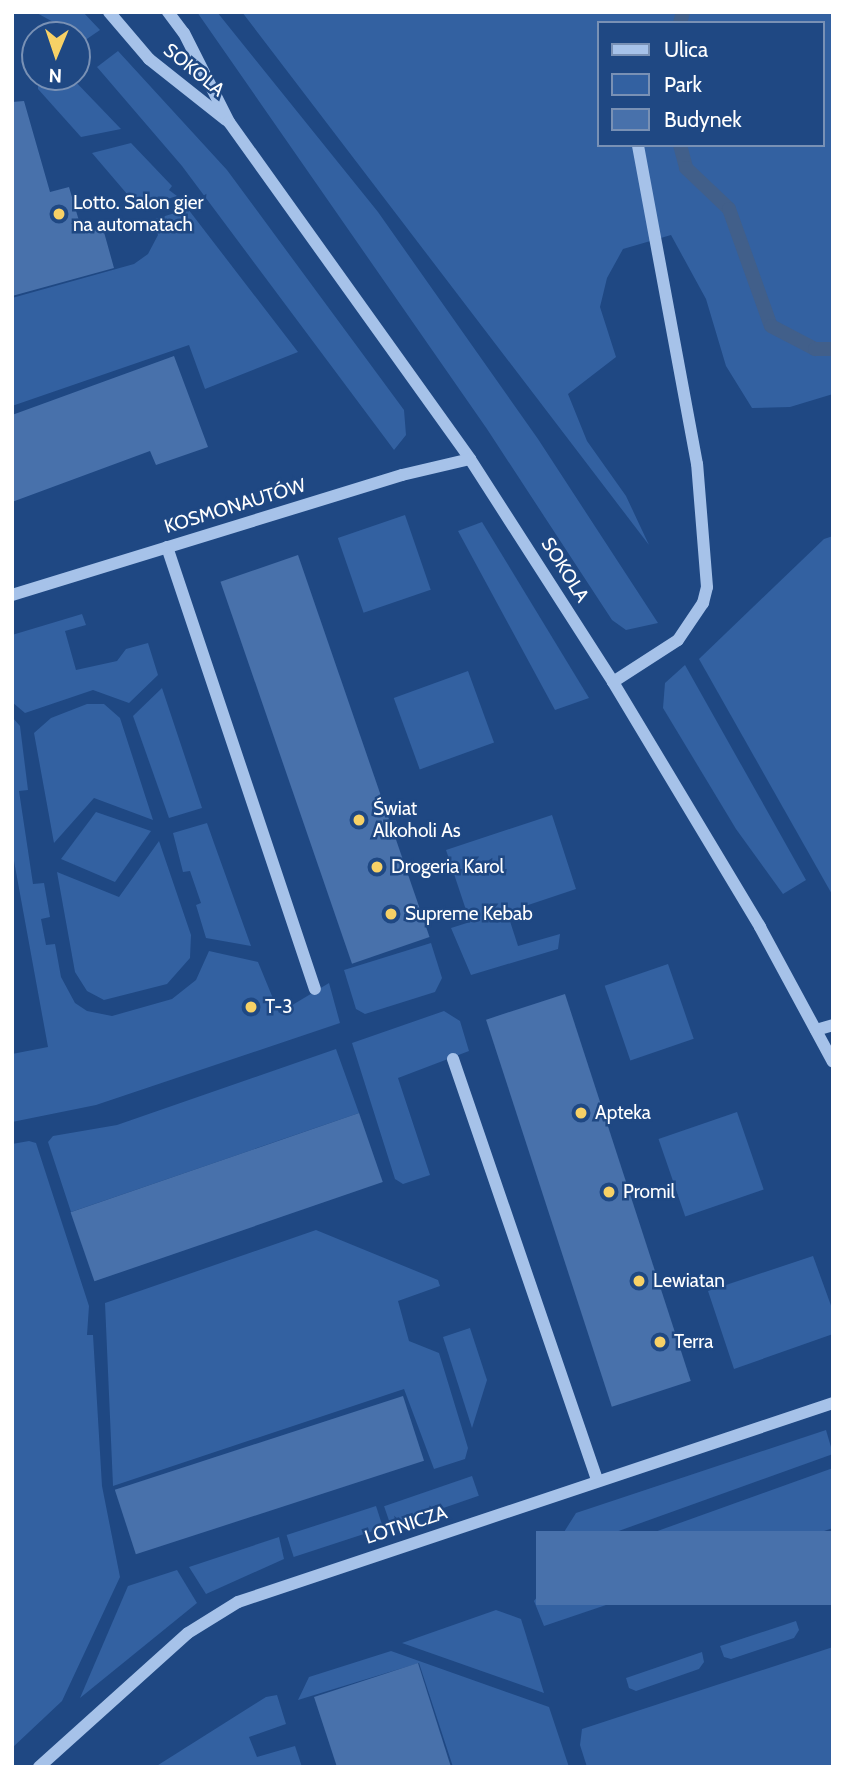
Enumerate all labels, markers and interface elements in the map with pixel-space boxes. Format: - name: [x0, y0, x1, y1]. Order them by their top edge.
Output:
- north arrow: [21, 21, 91, 91]
- legend: [596, 21, 824, 147]
- text: Ulica: [664, 37, 708, 62]
- street label: SOKOLA: [159, 39, 229, 101]
- text: N: [48, 64, 62, 87]
- text: Park: [664, 72, 702, 97]
- text: Budynek: [664, 107, 742, 132]
- place label: Lotto. Salon gier na automatach: [73, 192, 204, 236]
- marker: Lotto. Salon gier na automatach: [51, 206, 67, 222]
- street label: KOSMONAUTÓW: [162, 474, 308, 538]
- street label: SOKOLA: [536, 534, 594, 606]
- place label: Świat Alkoholi As: [373, 798, 461, 842]
- marker: Świat Alkoholi As: [351, 812, 367, 828]
- place label: Drogeria Karol: [391, 856, 504, 878]
- marker: Drogeria Karol: [369, 859, 385, 875]
- place label: Supreme Kebab: [405, 903, 533, 925]
- marker: Supreme Kebab: [383, 906, 399, 922]
- place label: T-3: [265, 996, 292, 1018]
- marker: T-3: [243, 999, 259, 1015]
- place label: Apteka: [595, 1102, 651, 1124]
- marker: Apteka: [573, 1105, 589, 1121]
- place label: Promil: [623, 1181, 675, 1203]
- marker: Promil: [601, 1184, 617, 1200]
- place label: Lewiatan: [653, 1270, 725, 1292]
- marker: Lewiatan: [631, 1273, 647, 1289]
- place label: Terra: [674, 1331, 713, 1353]
- marker: Terra: [652, 1334, 668, 1350]
- street label: LOTNICZA: [362, 1501, 450, 1549]

